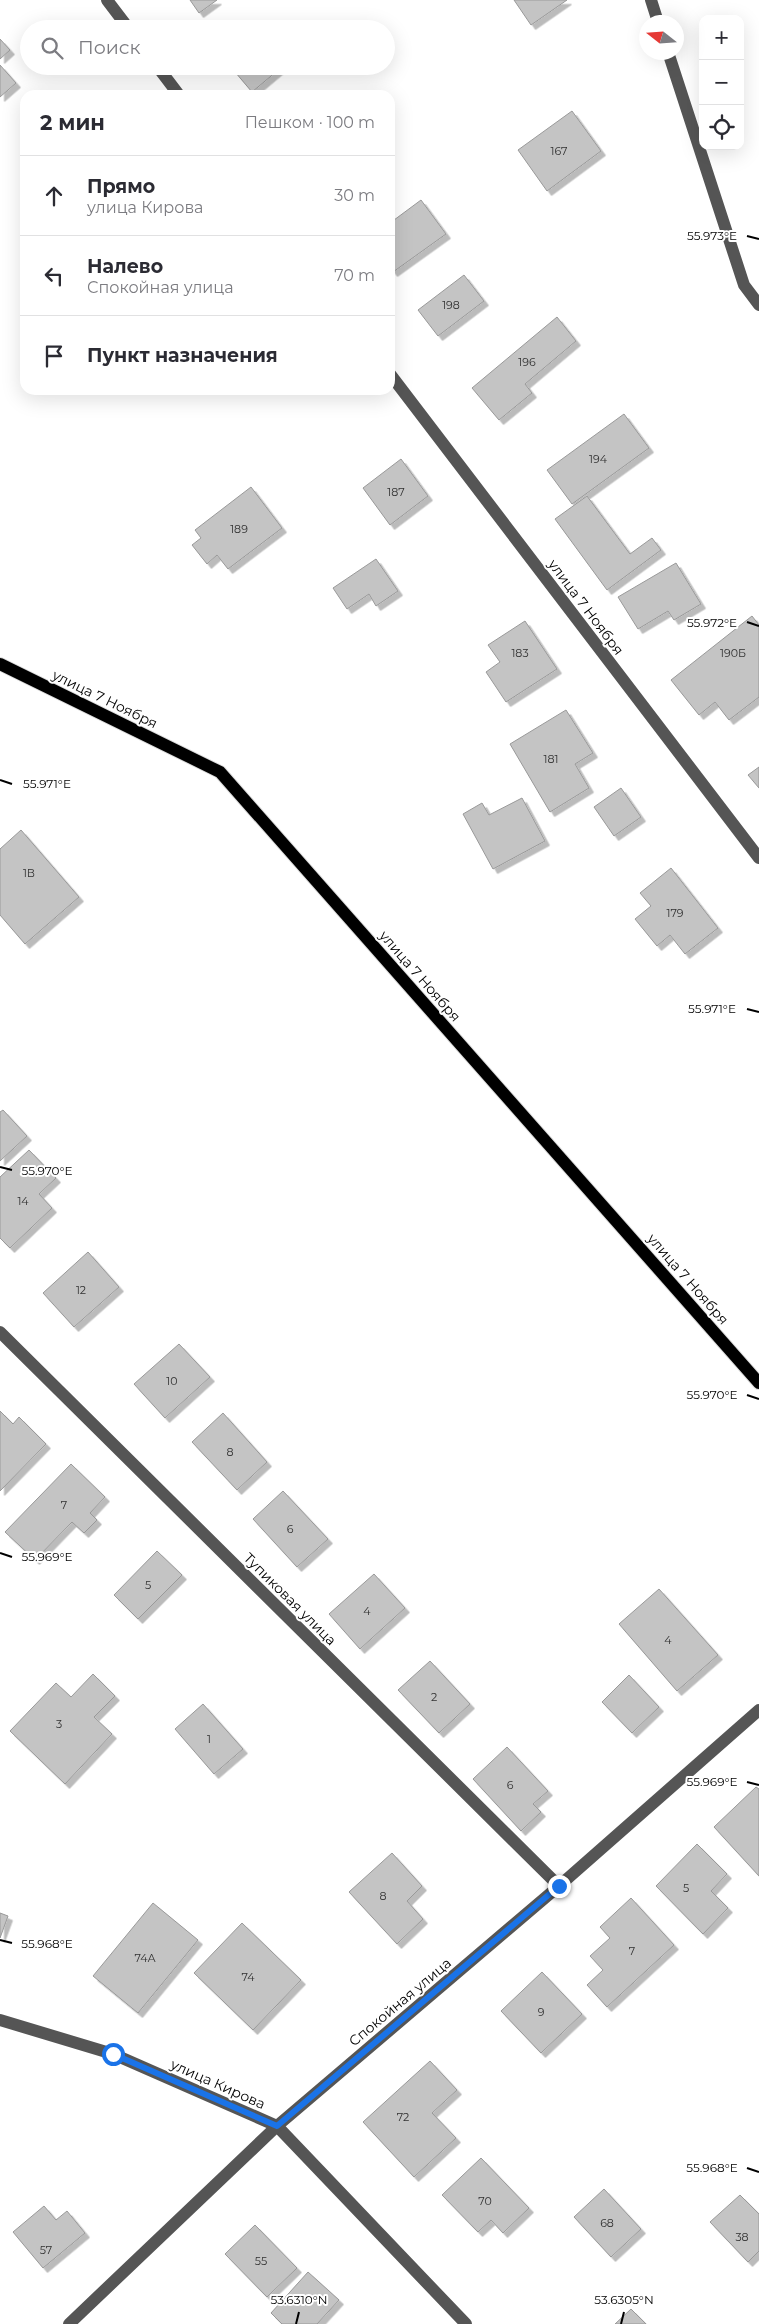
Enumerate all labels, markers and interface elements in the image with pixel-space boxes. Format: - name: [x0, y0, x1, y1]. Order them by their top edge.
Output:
- north arrow: [639, 15, 684, 60]
- map controls: [699, 15, 744, 150]
- button: +: [699, 15, 744, 60]
- search box: [20, 20, 395, 75]
- icon: search: [38, 34, 66, 62]
- text: Поиск: [78, 36, 141, 59]
- button: −: [699, 60, 744, 105]
- button: locate: [699, 105, 744, 150]
- text: 2 мин: [40, 110, 105, 135]
- text: Пешком · 100 m: [245, 113, 375, 132]
- house number: 167: [550, 144, 568, 158]
- text: Прямо: [87, 175, 155, 198]
- icon: ahead: [40, 182, 68, 210]
- text: 30 m: [334, 186, 375, 205]
- text: улица Кирова: [87, 198, 203, 217]
- text: 55.973°E: [687, 228, 737, 243]
- text: Налево: [87, 255, 163, 278]
- icon: left: [40, 262, 68, 290]
- text: 70 m: [334, 266, 375, 285]
- text: Спокойная улица: [87, 278, 234, 297]
- house number: 198: [442, 298, 460, 312]
- icon: arrive: [40, 342, 68, 370]
- text: Пункт назначения: [87, 344, 278, 367]
- house number: 196: [518, 355, 536, 369]
- house number: 194: [589, 452, 608, 466]
- house number: 187: [387, 485, 405, 499]
- house number: 189: [230, 522, 248, 536]
- street label: улица 7 Ноября: [544, 555, 628, 658]
- text: 55.972°E: [687, 615, 737, 630]
- house number: 183: [511, 646, 529, 660]
- house number: 190Б: [720, 646, 746, 660]
- street label: улица 7 Ноября: [48, 665, 161, 732]
- house number: 181: [544, 752, 558, 766]
- text: 55.971°E: [23, 776, 71, 791]
- house number: 1В: [23, 866, 35, 880]
- house number: 179: [666, 906, 684, 920]
- street label: улица 7 Ноября: [375, 926, 465, 1025]
- text: 55.971°E: [688, 1001, 736, 1016]
- text: 55.970°E: [21, 1163, 73, 1178]
- house number: 14: [17, 1194, 29, 1208]
- street label: улица 7 Ноября: [643, 1229, 733, 1328]
- house number: 12: [76, 1283, 86, 1297]
- house number: 10: [166, 1374, 178, 1388]
- text: 55.970°E: [686, 1387, 738, 1402]
- house number: 8: [226, 1445, 234, 1459]
- house number: 7: [61, 1498, 67, 1512]
- house number: 6: [287, 1522, 294, 1536]
- text: 55.969°E: [21, 1549, 73, 1564]
- street label: Тупиковая улица: [240, 1549, 340, 1649]
- house number: 5: [145, 1578, 151, 1592]
- house number: 4: [363, 1604, 371, 1618]
- house number: 4: [664, 1633, 672, 1647]
- house number: 2: [431, 1690, 437, 1704]
- house number: 3: [56, 1717, 62, 1731]
- house number: 1: [207, 1732, 211, 1746]
- text: 55.969°E: [686, 1774, 738, 1789]
- house number: 6: [507, 1778, 514, 1792]
- route end: [548, 1875, 571, 1898]
- house number: 5: [683, 1881, 689, 1895]
- house number: 8: [379, 1889, 387, 1903]
- text: 55.968°E: [21, 1936, 73, 1951]
- house number: 7: [629, 1944, 635, 1958]
- house number: 74А: [134, 1951, 156, 1965]
- street label: Спокойная улица: [345, 1954, 455, 2050]
- house number: 74: [241, 1970, 255, 1984]
- house number: 9: [538, 2005, 545, 2019]
- route start: [102, 2043, 125, 2066]
- street label: улица Кирова: [167, 2055, 268, 2113]
- house number: 72: [397, 2110, 409, 2124]
- text: 55.968°E: [686, 2160, 738, 2175]
- house number: 70: [478, 2194, 492, 2208]
- house number: 68: [600, 2216, 614, 2230]
- house number: 38: [735, 2230, 749, 2244]
- house number: 57: [40, 2243, 52, 2257]
- house number: 55: [255, 2254, 267, 2268]
- text: 53.6310°N: [270, 2292, 328, 2307]
- text: 53.6305°N: [594, 2292, 654, 2307]

